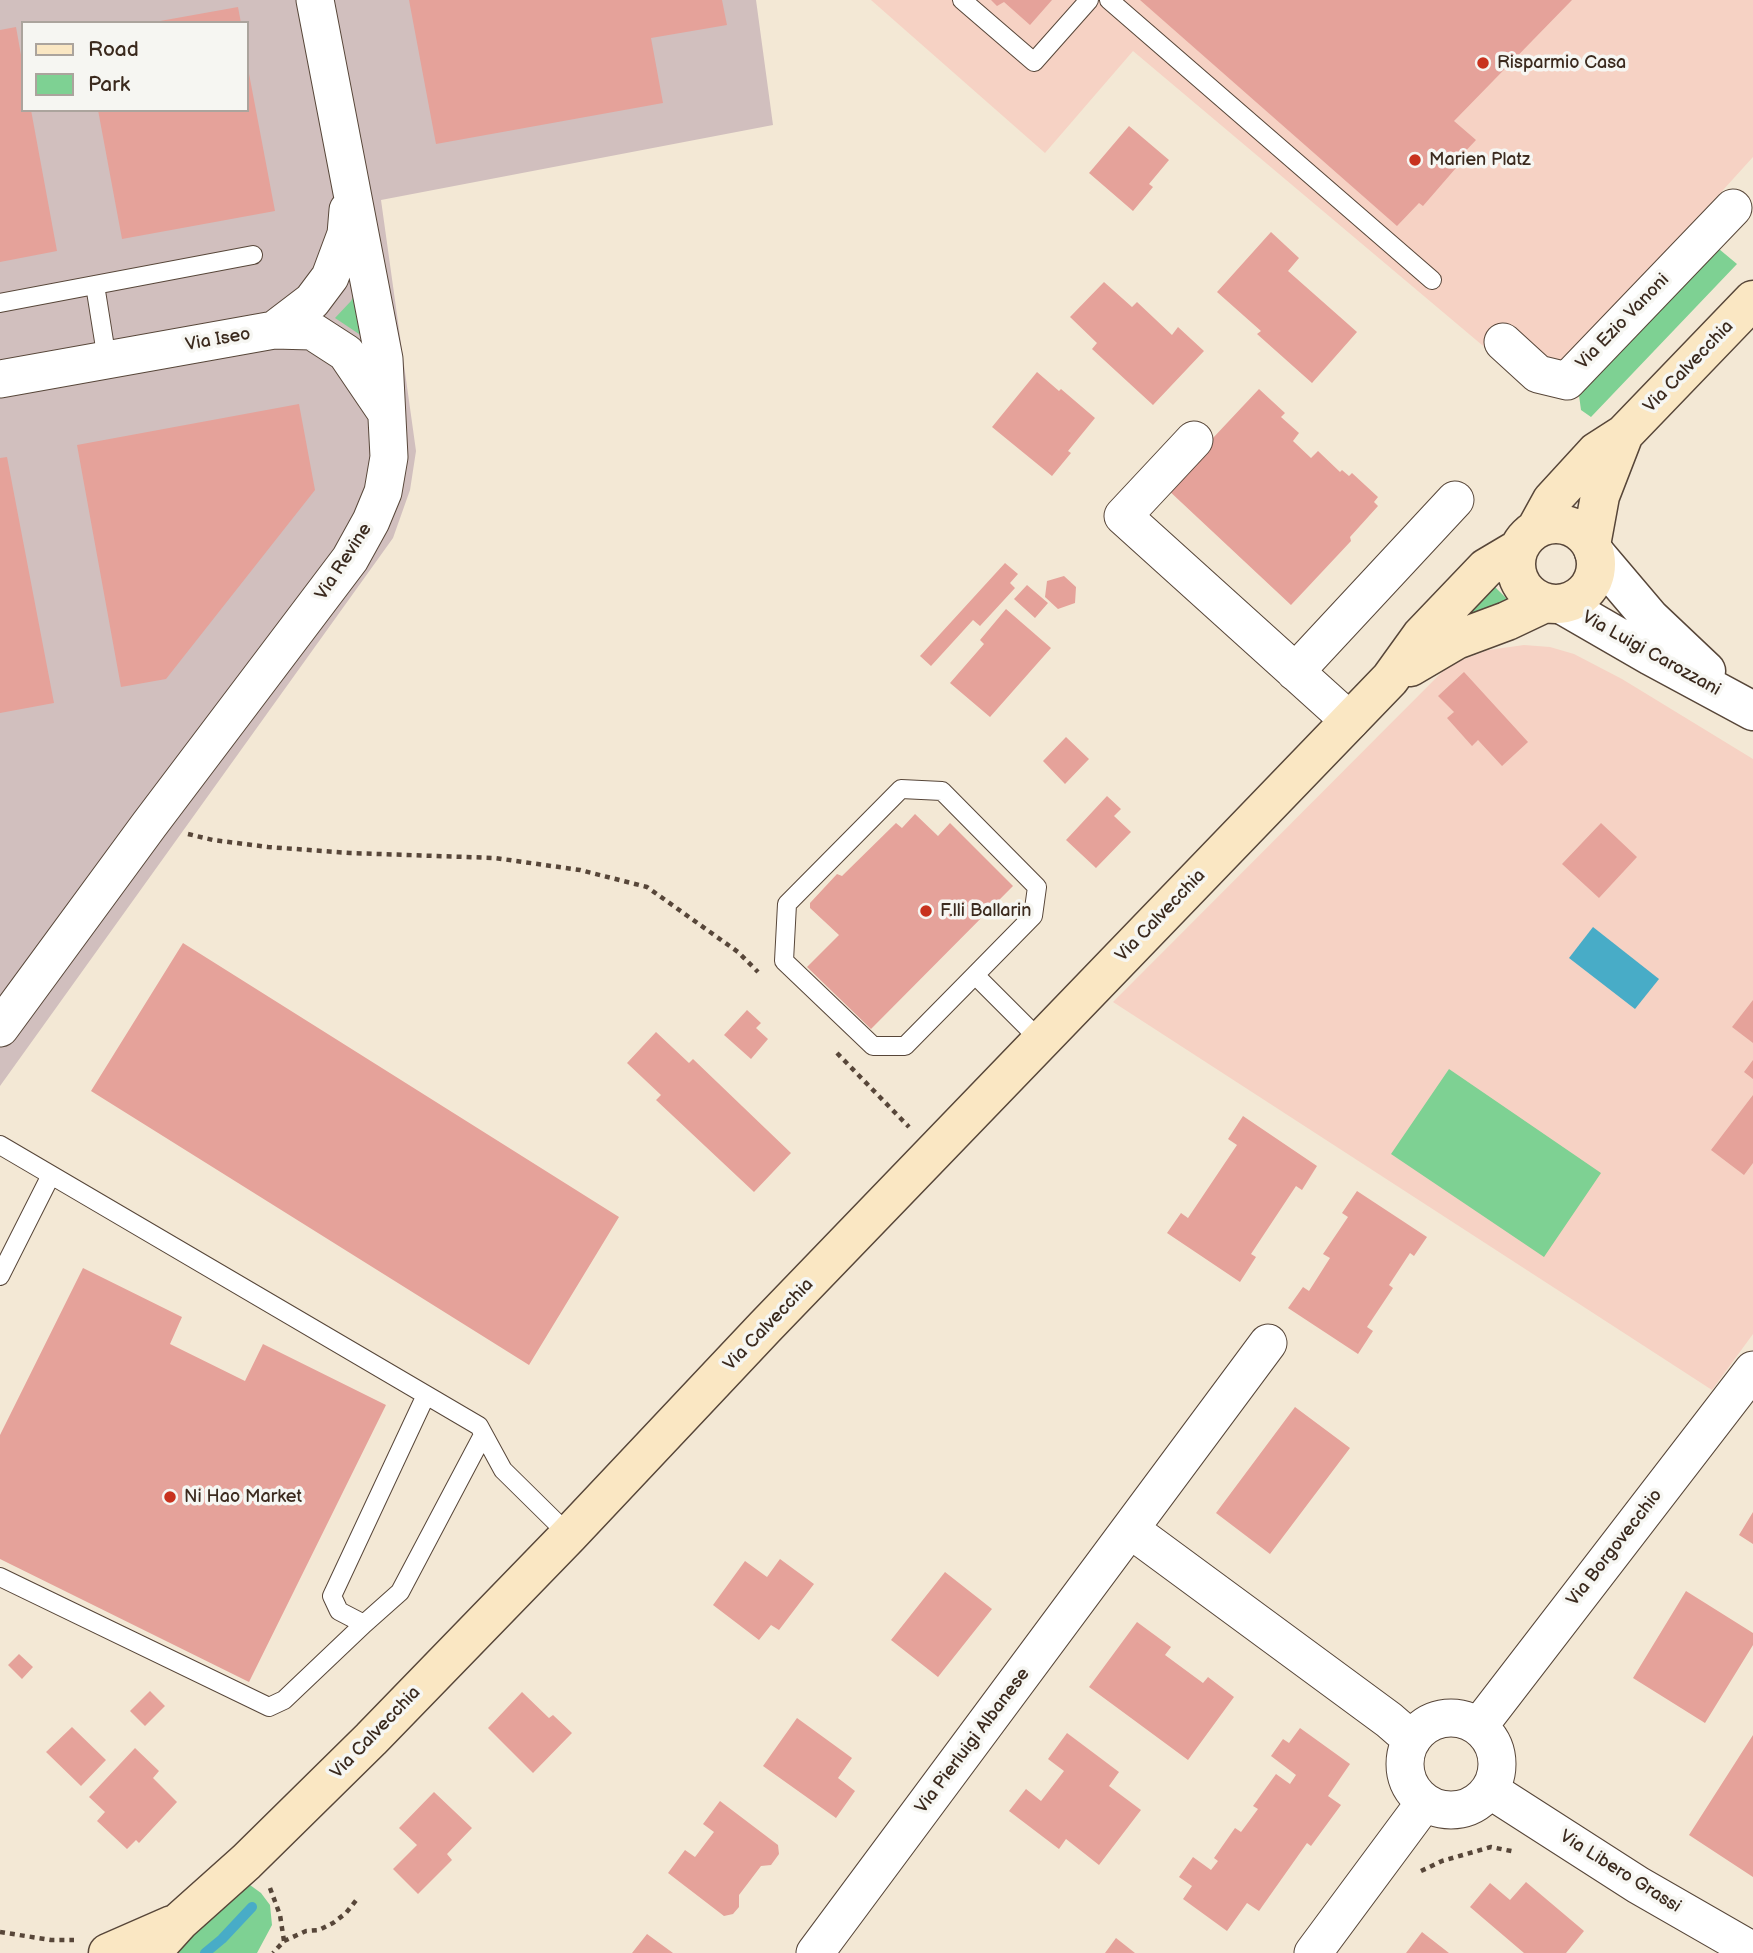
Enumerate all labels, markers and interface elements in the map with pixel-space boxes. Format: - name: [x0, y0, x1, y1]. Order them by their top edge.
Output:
- legend: [21, 21, 248, 112]
- text: Road: [88, 37, 139, 62]
- place label: Risparmio Casa: [1497, 52, 1626, 74]
- marker: Risparmio Casa: [1475, 55, 1491, 71]
- text: Park: [88, 72, 130, 97]
- place label: Marien Platz: [1429, 149, 1531, 171]
- marker: Marien Platz: [1407, 152, 1423, 168]
- street label: Via Ezio Vanoni: [1572, 270, 1674, 374]
- street label: Via Calvecchia: [1640, 316, 1738, 418]
- street label: Via Iseo: [184, 324, 252, 356]
- street label: Via Revine: [311, 519, 377, 605]
- street label: Via Luigi Carozzani: [1578, 607, 1724, 701]
- street label: Via Calvecchia: [1112, 865, 1210, 967]
- place label: F.lli Ballarin: [940, 900, 1031, 922]
- marker: F.lli Ballarin: [918, 903, 934, 919]
- street label: Via Calvecchia: [720, 1274, 818, 1376]
- street label: Via Borgovecchio: [1563, 1485, 1667, 1611]
- place label: Ni Hao Market: [184, 1486, 302, 1508]
- marker: Ni Hao Market: [162, 1489, 178, 1505]
- street label: Via Pierluigi Albanese: [911, 1664, 1035, 1818]
- street label: Via Calvecchia: [327, 1682, 425, 1784]
- street label: Via Libero Grassi: [1555, 1826, 1685, 1918]

